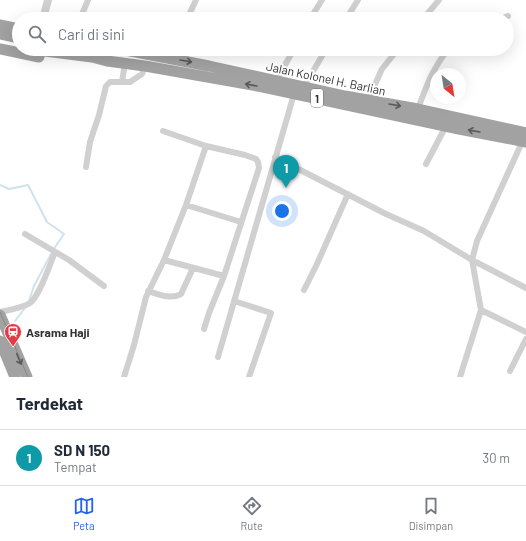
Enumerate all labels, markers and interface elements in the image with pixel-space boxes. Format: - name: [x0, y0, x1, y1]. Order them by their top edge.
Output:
- search box: [12, 12, 514, 56]
- icon: search: [26, 23, 48, 45]
- text: Cari di sini: [58, 25, 125, 43]
- one-way arrow: [179, 58, 192, 66]
- street label: Jalan Kolonel H. Barlian: [265, 58, 387, 98]
- north arrow: [430, 68, 466, 104]
- one-way arrow: [245, 80, 258, 88]
- road number: 1: [311, 89, 323, 107]
- one-way arrow: [388, 101, 401, 109]
- one-way arrow: [468, 127, 481, 135]
- pin: 1: [273, 155, 299, 188]
- your location: [272, 201, 292, 221]
- station icon: Asrama Haji: [3, 322, 23, 347]
- place label: Asrama Haji: [26, 325, 90, 339]
- one-way arrow: [16, 352, 23, 364]
- text: Terdekat: [16, 393, 83, 413]
- text: SD N 150: [54, 441, 110, 459]
- text: 1: [27, 450, 31, 466]
- text: 30 m: [483, 450, 510, 466]
- text: Tempat: [54, 459, 97, 475]
- tab: Peta: [73, 495, 95, 532]
- tab: Rute: [241, 495, 263, 532]
- tab: Disimpan: [409, 495, 453, 532]

